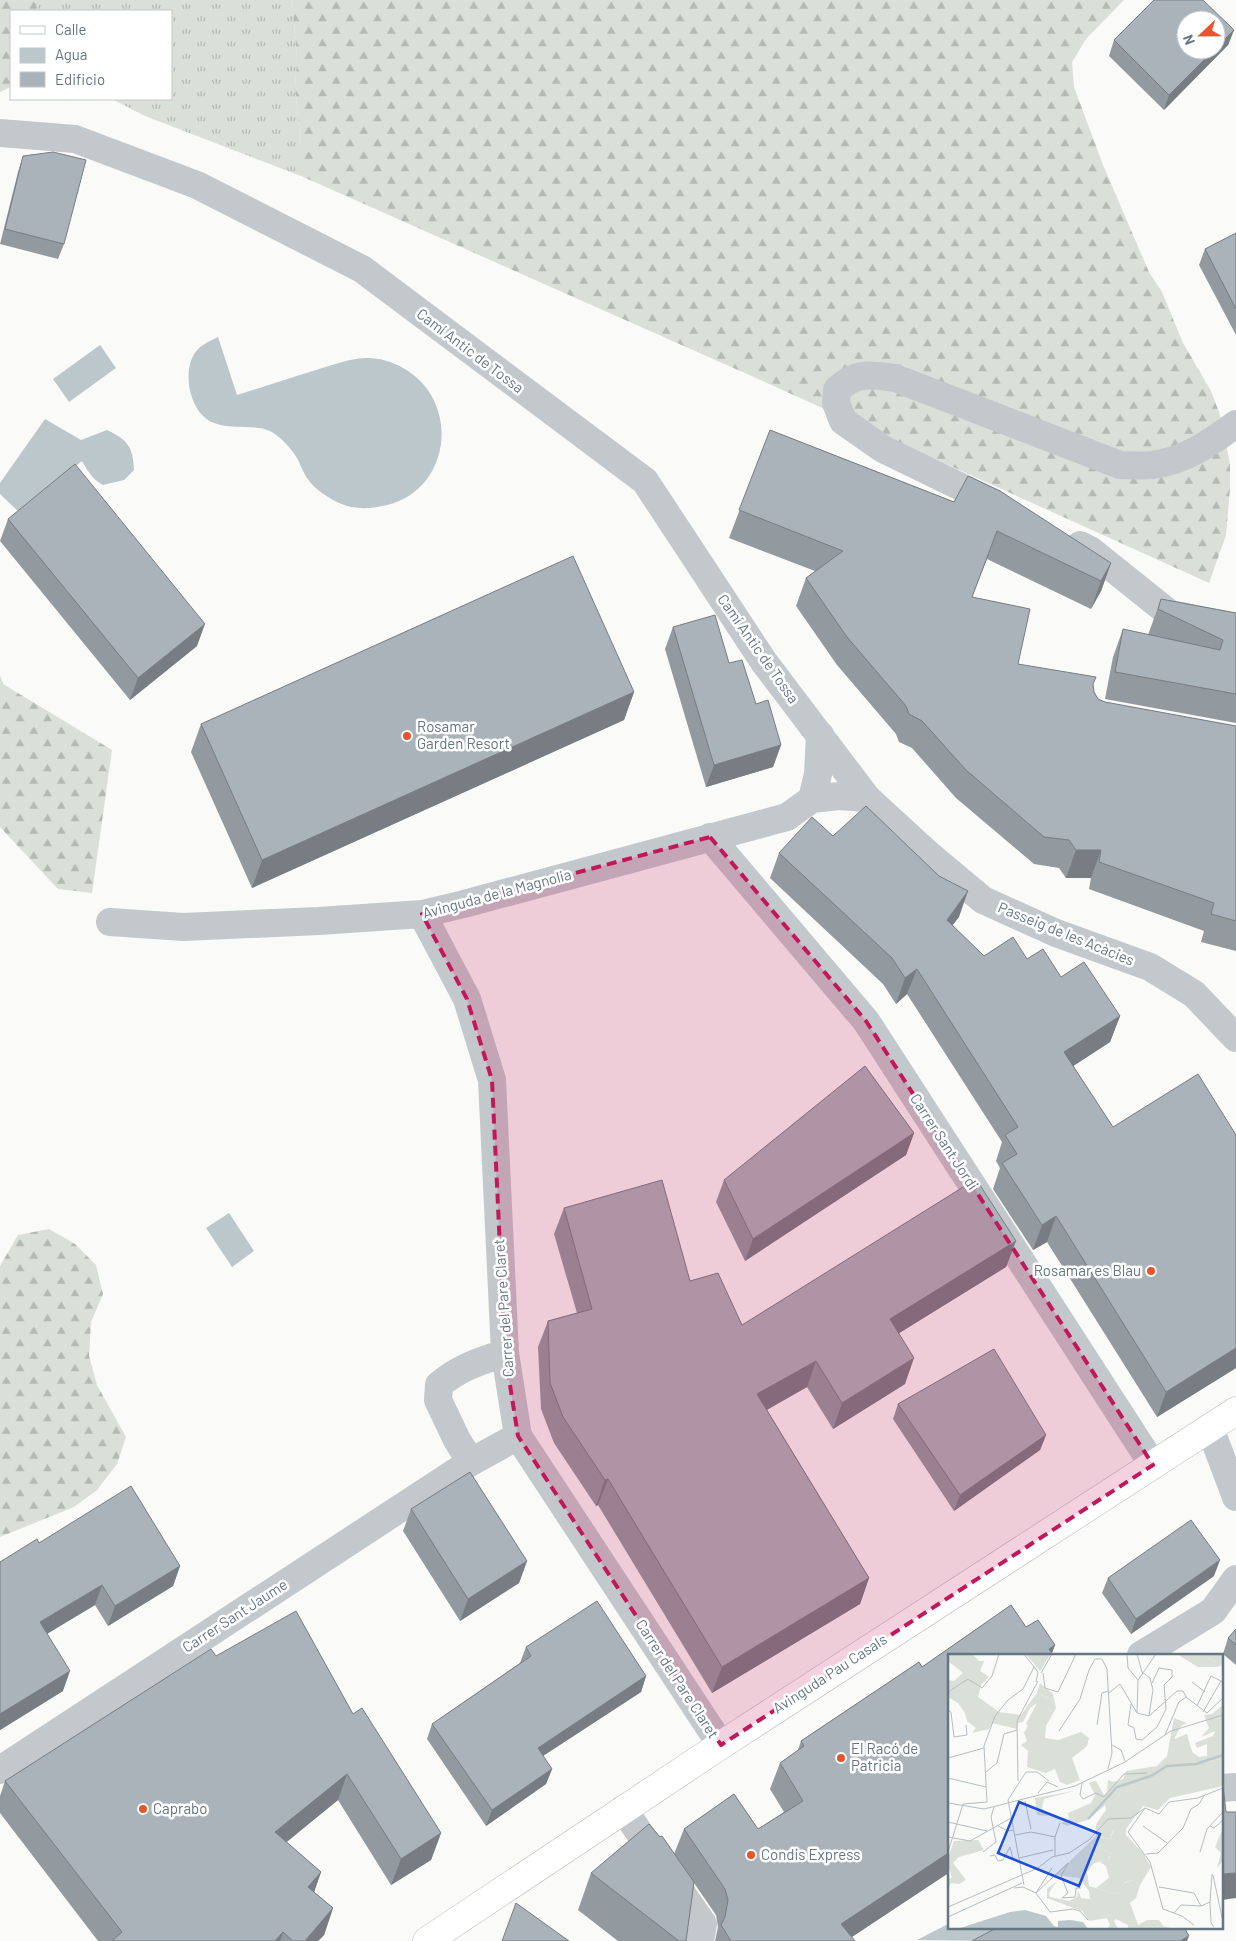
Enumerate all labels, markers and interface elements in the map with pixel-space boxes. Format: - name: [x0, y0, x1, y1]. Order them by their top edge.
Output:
- legend: [10, 10, 172, 100]
- north arrow: [1176, 10, 1226, 60]
- text: Calle: [55, 20, 87, 38]
- text: N: [1179, 33, 1198, 48]
- text: Agua: [55, 45, 88, 63]
- text: Edificio: [55, 70, 105, 88]
- street label: Camí Antic de Tossa: [414, 304, 528, 396]
- street label: Camí Antic de Tossa: [714, 590, 803, 707]
- place label: Rosamar Garden Resort: [417, 717, 510, 752]
- marker: Rosamar Garden Resort: [401, 730, 413, 742]
- street label: Avinguda de la Magnolia: [420, 864, 573, 922]
- street label: Passeig de les Acàcies: [996, 898, 1137, 969]
- street label: Carrer Sant Jordi: [907, 1090, 983, 1193]
- street label: Carrer del Pare Claret: [489, 1238, 517, 1378]
- place label: Rosamar es Blau: [1034, 1261, 1141, 1279]
- marker: Rosamar es Blau: [1145, 1265, 1157, 1277]
- street label: Carrer Sant Jaume: [179, 1575, 290, 1656]
- street label: Carrer del Pare Claret: [633, 1616, 723, 1741]
- street label: Avinguda Pau Casals: [769, 1630, 890, 1717]
- inset map: [948, 1654, 1224, 1928]
- place label: El Racó de Patricia: [851, 1739, 918, 1774]
- marker: El Racó de Patricia: [835, 1752, 847, 1764]
- place label: Caprabo: [153, 1799, 207, 1817]
- marker: Caprabo: [137, 1803, 149, 1815]
- place label: Condis Express: [761, 1845, 860, 1863]
- marker: Condis Express: [745, 1849, 757, 1861]

